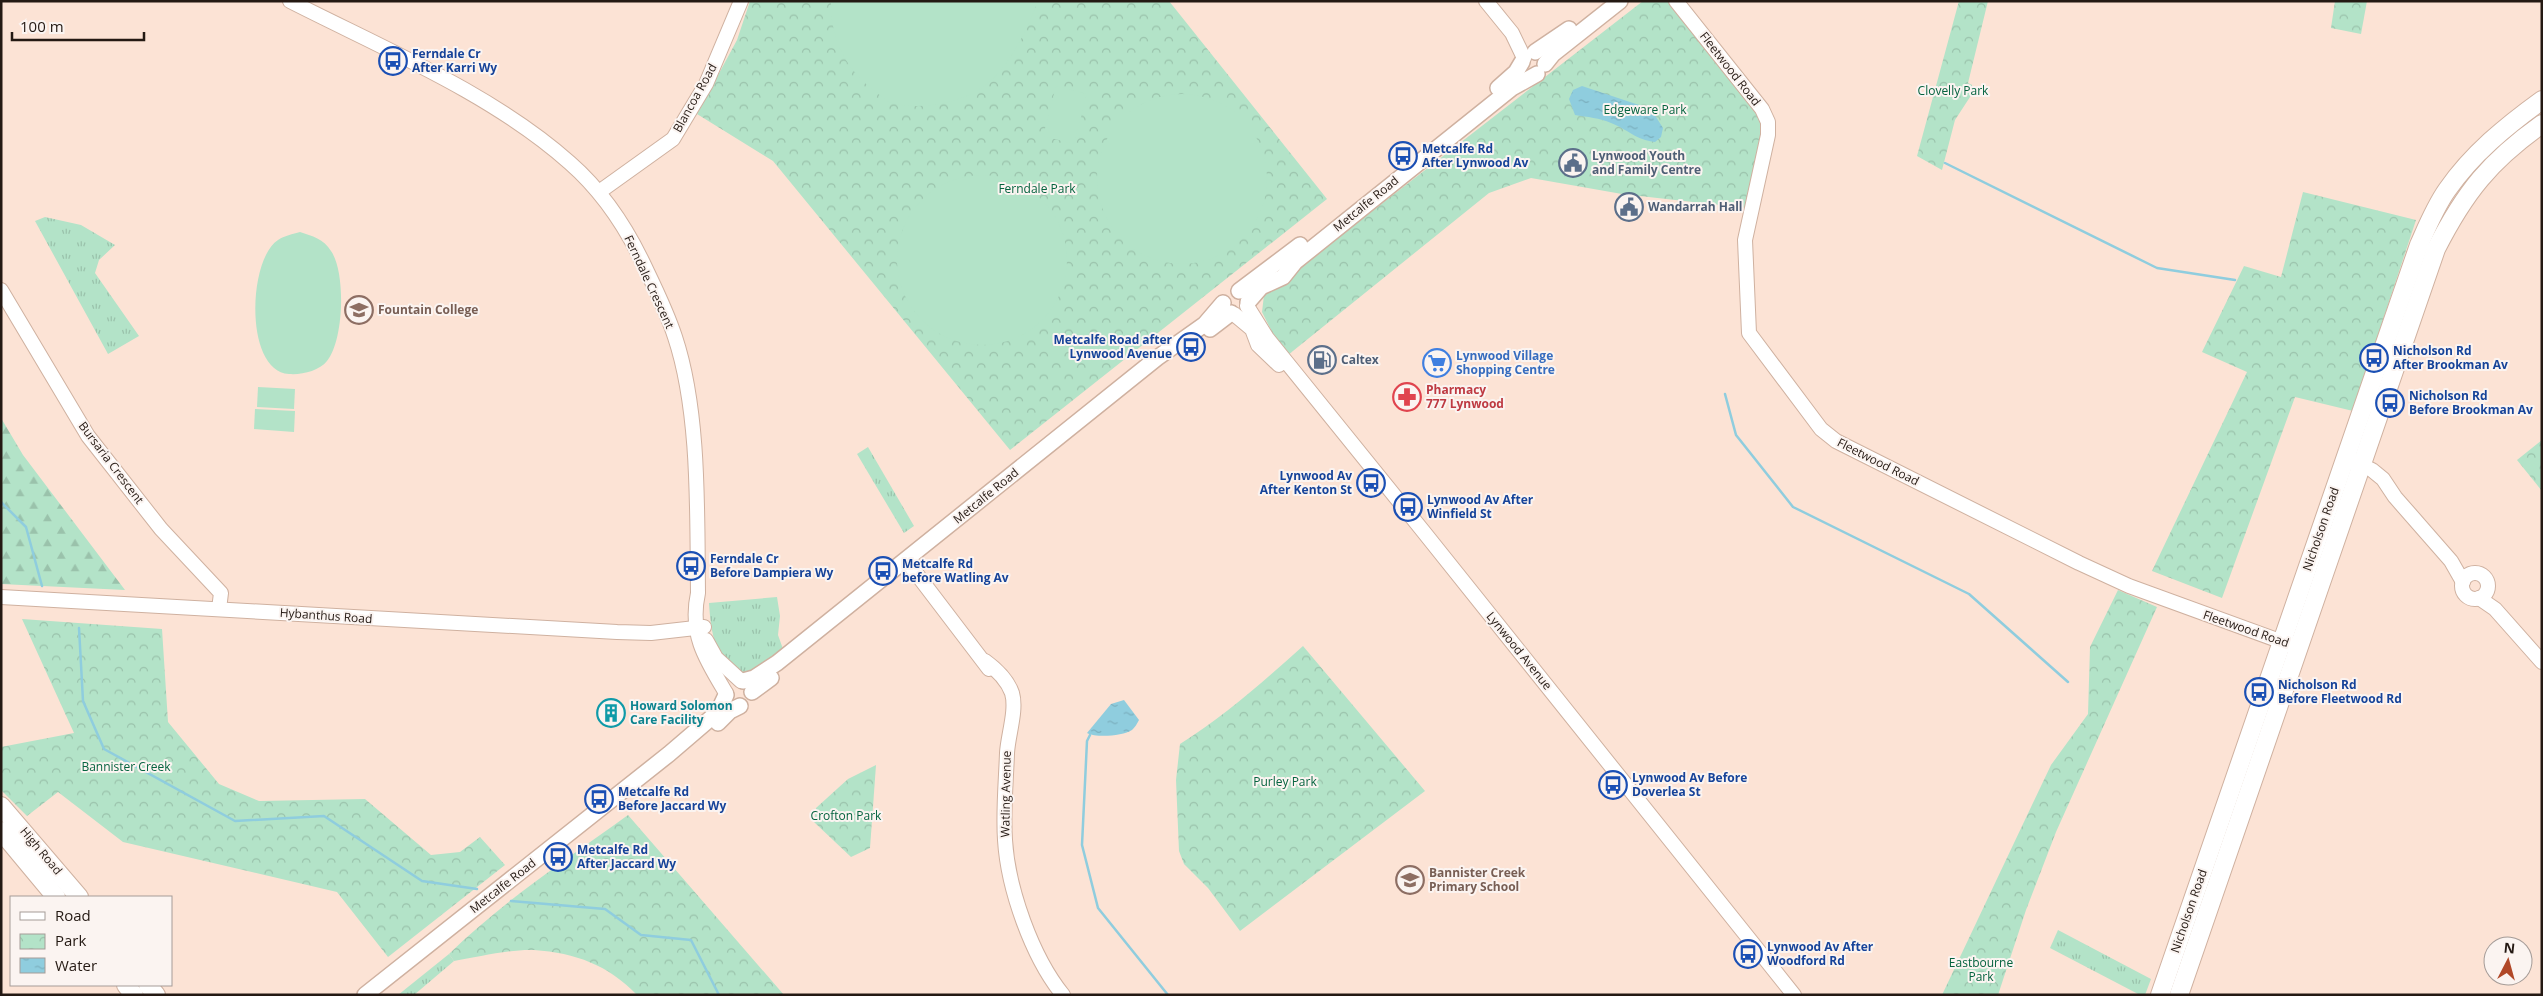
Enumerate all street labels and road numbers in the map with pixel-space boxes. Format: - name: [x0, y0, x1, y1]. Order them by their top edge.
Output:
- street label: Fleetwood Road: [1696, 28, 1765, 109]
- street label: Blancoa Road: [669, 60, 720, 135]
- street label: Metcalfe Road: [1329, 172, 1402, 235]
- street label: Ferndale Crescent: [620, 232, 679, 331]
- street label: Bursaria Crescent: [75, 418, 148, 507]
- street label: Fleetwood Road: [1834, 434, 1922, 490]
- street label: Metcalfe Road: [949, 464, 1022, 527]
- street label: Nicholson Road: [2298, 485, 2343, 573]
- street label: Hybanthus Road: [279, 604, 373, 627]
- street label: Fleetwood Road: [2201, 606, 2291, 651]
- street label: Lynwood Avenue: [1483, 608, 1556, 693]
- street label: Watling Avenue: [996, 750, 1015, 838]
- street label: High Road: [16, 823, 66, 878]
- street label: Metcalfe Road: [466, 854, 539, 917]
- street label: Nicholson Road: [2166, 867, 2211, 955]

